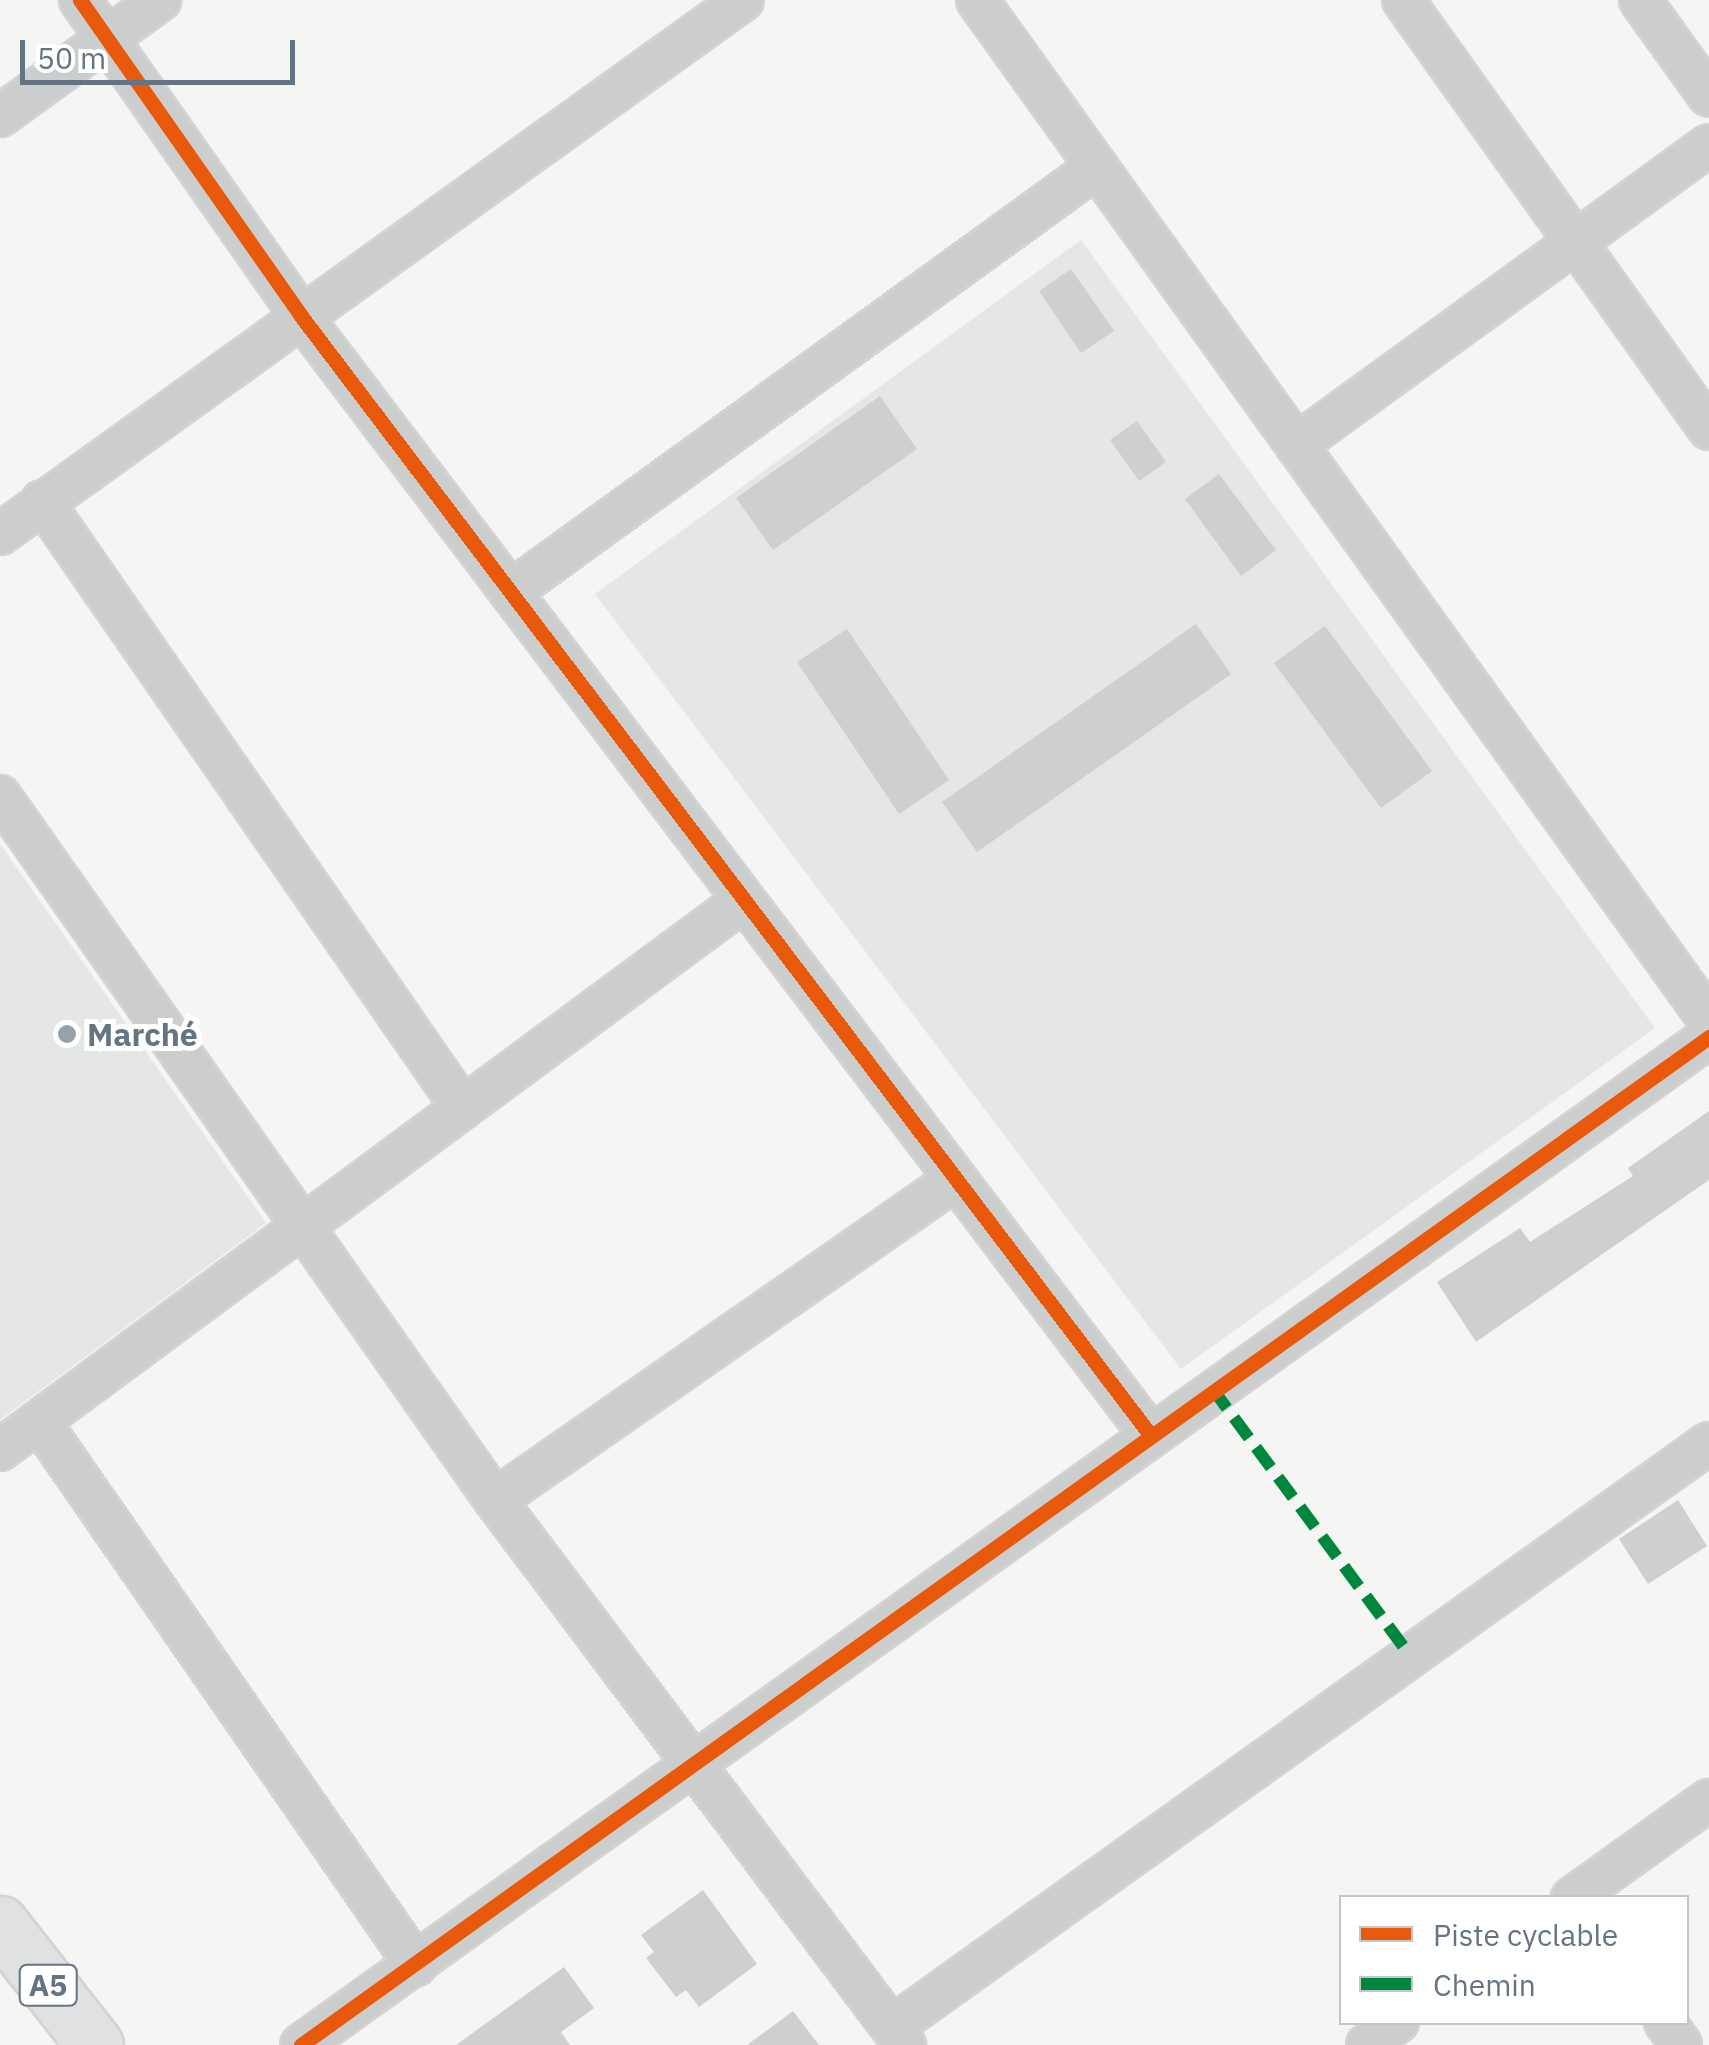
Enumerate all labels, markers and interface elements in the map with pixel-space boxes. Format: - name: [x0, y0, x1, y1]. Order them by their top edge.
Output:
- scale bar: [25, 20, 300, 82]
- text: 50 m: [37, 38, 106, 77]
- place label: Marché: [87, 1015, 198, 1053]
- marker: Marché: [56, 1023, 78, 1045]
- legend: [1339, 1895, 1689, 2025]
- text: Piste cyclable: [1433, 1915, 1618, 1954]
- road number: A5: [18, 1960, 78, 2010]
- text: Chemin: [1433, 1965, 1536, 2004]

